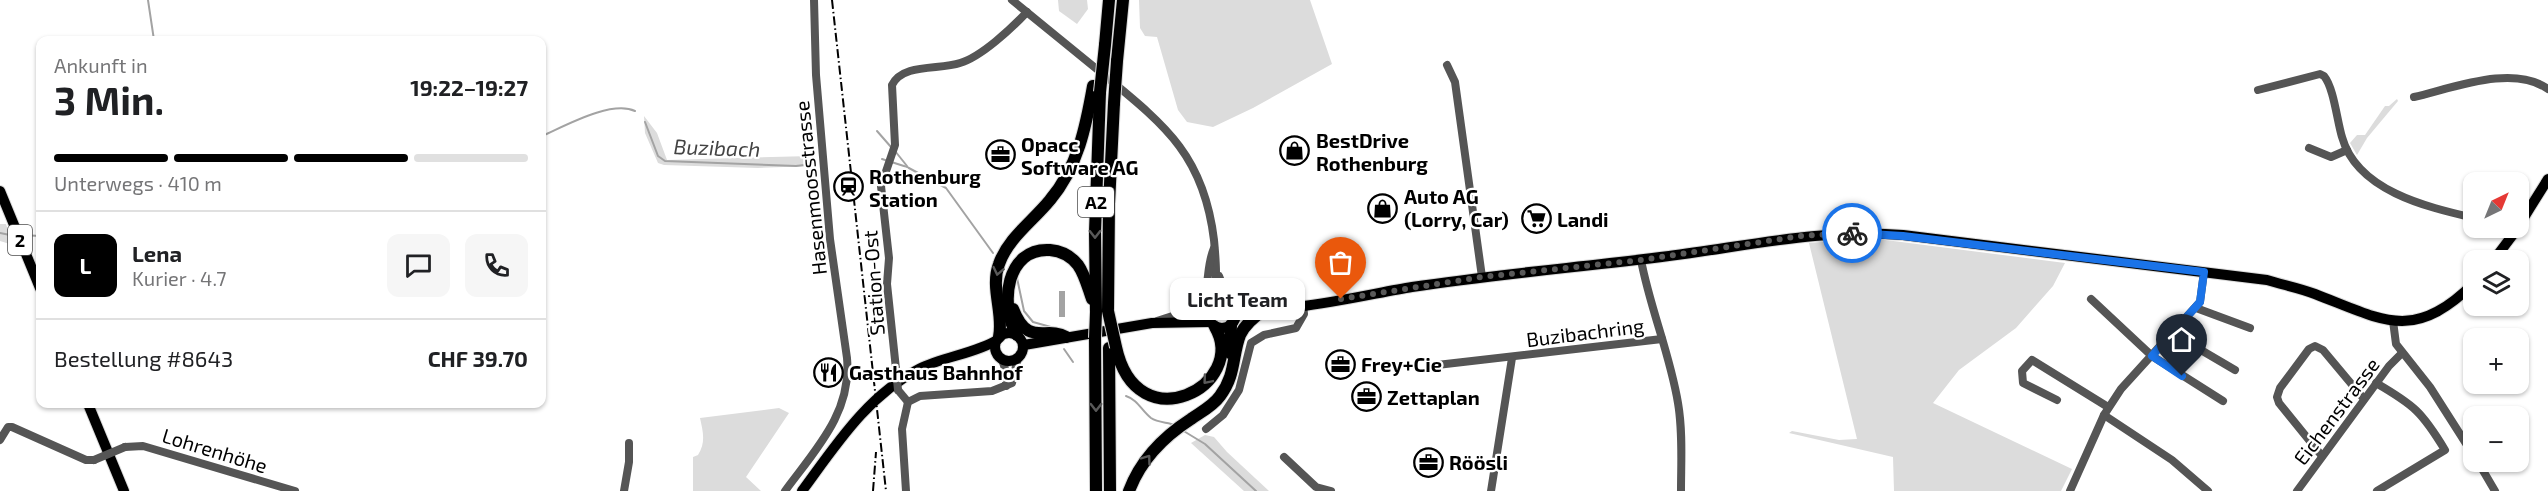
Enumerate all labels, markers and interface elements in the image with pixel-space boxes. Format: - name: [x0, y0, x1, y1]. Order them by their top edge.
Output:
- text: Ankunft in: [54, 53, 148, 77]
- text: 19:22–19:27: [410, 74, 528, 100]
- text: 3 Min.: [54, 76, 164, 123]
- street label: Hasenmoosstrasse: [789, 100, 831, 276]
- place label: BestDrive Rothenburg: [1316, 128, 1428, 175]
- place label: Opacc Software AG: [1021, 132, 1138, 179]
- water label: Buzibach: [673, 133, 761, 161]
- shop icon: BestDrive Rothenburg: [1279, 135, 1311, 167]
- office icon: Opacc Software AG: [984, 139, 1016, 171]
- place label: Rothenburg Station: [869, 164, 981, 211]
- text: Unterwegs · 410 m: [54, 171, 222, 195]
- station icon: Rothenburg Station: [832, 171, 864, 203]
- north arrow: [2463, 172, 2529, 238]
- map controls: [2463, 172, 2529, 472]
- place label: Auto AG (Lorry, Car): [1404, 184, 1509, 232]
- road number: A2: [1078, 187, 1114, 217]
- shop icon: Auto AG (Lorry, Car): [1367, 192, 1399, 224]
- supermarket icon: Landi: [1520, 203, 1552, 235]
- courier: [1822, 203, 1882, 263]
- place label: Landi: [1557, 207, 1609, 231]
- icon: bike: [1836, 217, 1869, 250]
- road number: 2: [8, 225, 32, 255]
- street label: Station-Ost: [857, 229, 889, 336]
- one-way arrow: [1089, 230, 1101, 239]
- button: chat: [387, 234, 450, 297]
- button: phone: [465, 234, 528, 297]
- pin: [1315, 237, 1366, 299]
- text: Lena: [132, 240, 182, 266]
- icon: bag: [1324, 246, 1357, 279]
- button: layers: [2463, 250, 2529, 316]
- text: L: [80, 252, 91, 278]
- text: Kurier · 4.7: [132, 266, 227, 290]
- one-way arrow: [992, 266, 1005, 276]
- callout: Licht Team: [1170, 278, 1305, 320]
- text: Licht Team: [1187, 287, 1288, 311]
- street label: Buzibachring: [1525, 313, 1645, 351]
- pin: [2156, 314, 2207, 376]
- icon: home: [2165, 323, 2198, 356]
- button: +: [2463, 328, 2529, 394]
- text: Bestellung #8643: [54, 345, 233, 371]
- text: CHF 39.70: [428, 345, 528, 371]
- office icon: Frey+Cie: [1324, 348, 1356, 380]
- place label: Frey+Cie: [1361, 352, 1442, 377]
- street label: Eichenstrasse: [2288, 353, 2384, 469]
- restaurant icon: Gasthaus Bahnhof: [812, 356, 844, 388]
- place label: Gasthaus Bahnhof: [849, 360, 1023, 384]
- one-way arrow: [1204, 373, 1215, 384]
- office icon: Zettaplan: [1350, 381, 1382, 413]
- place label: Zettaplan: [1387, 385, 1480, 409]
- one-way arrow: [1090, 403, 1102, 412]
- button: −: [2463, 406, 2529, 472]
- street label: Lohrenhöhe: [160, 423, 270, 477]
- office icon: Röösli: [1412, 446, 1444, 478]
- place label: Röösli: [1449, 450, 1508, 474]
- one-way arrow: [1140, 454, 1151, 465]

